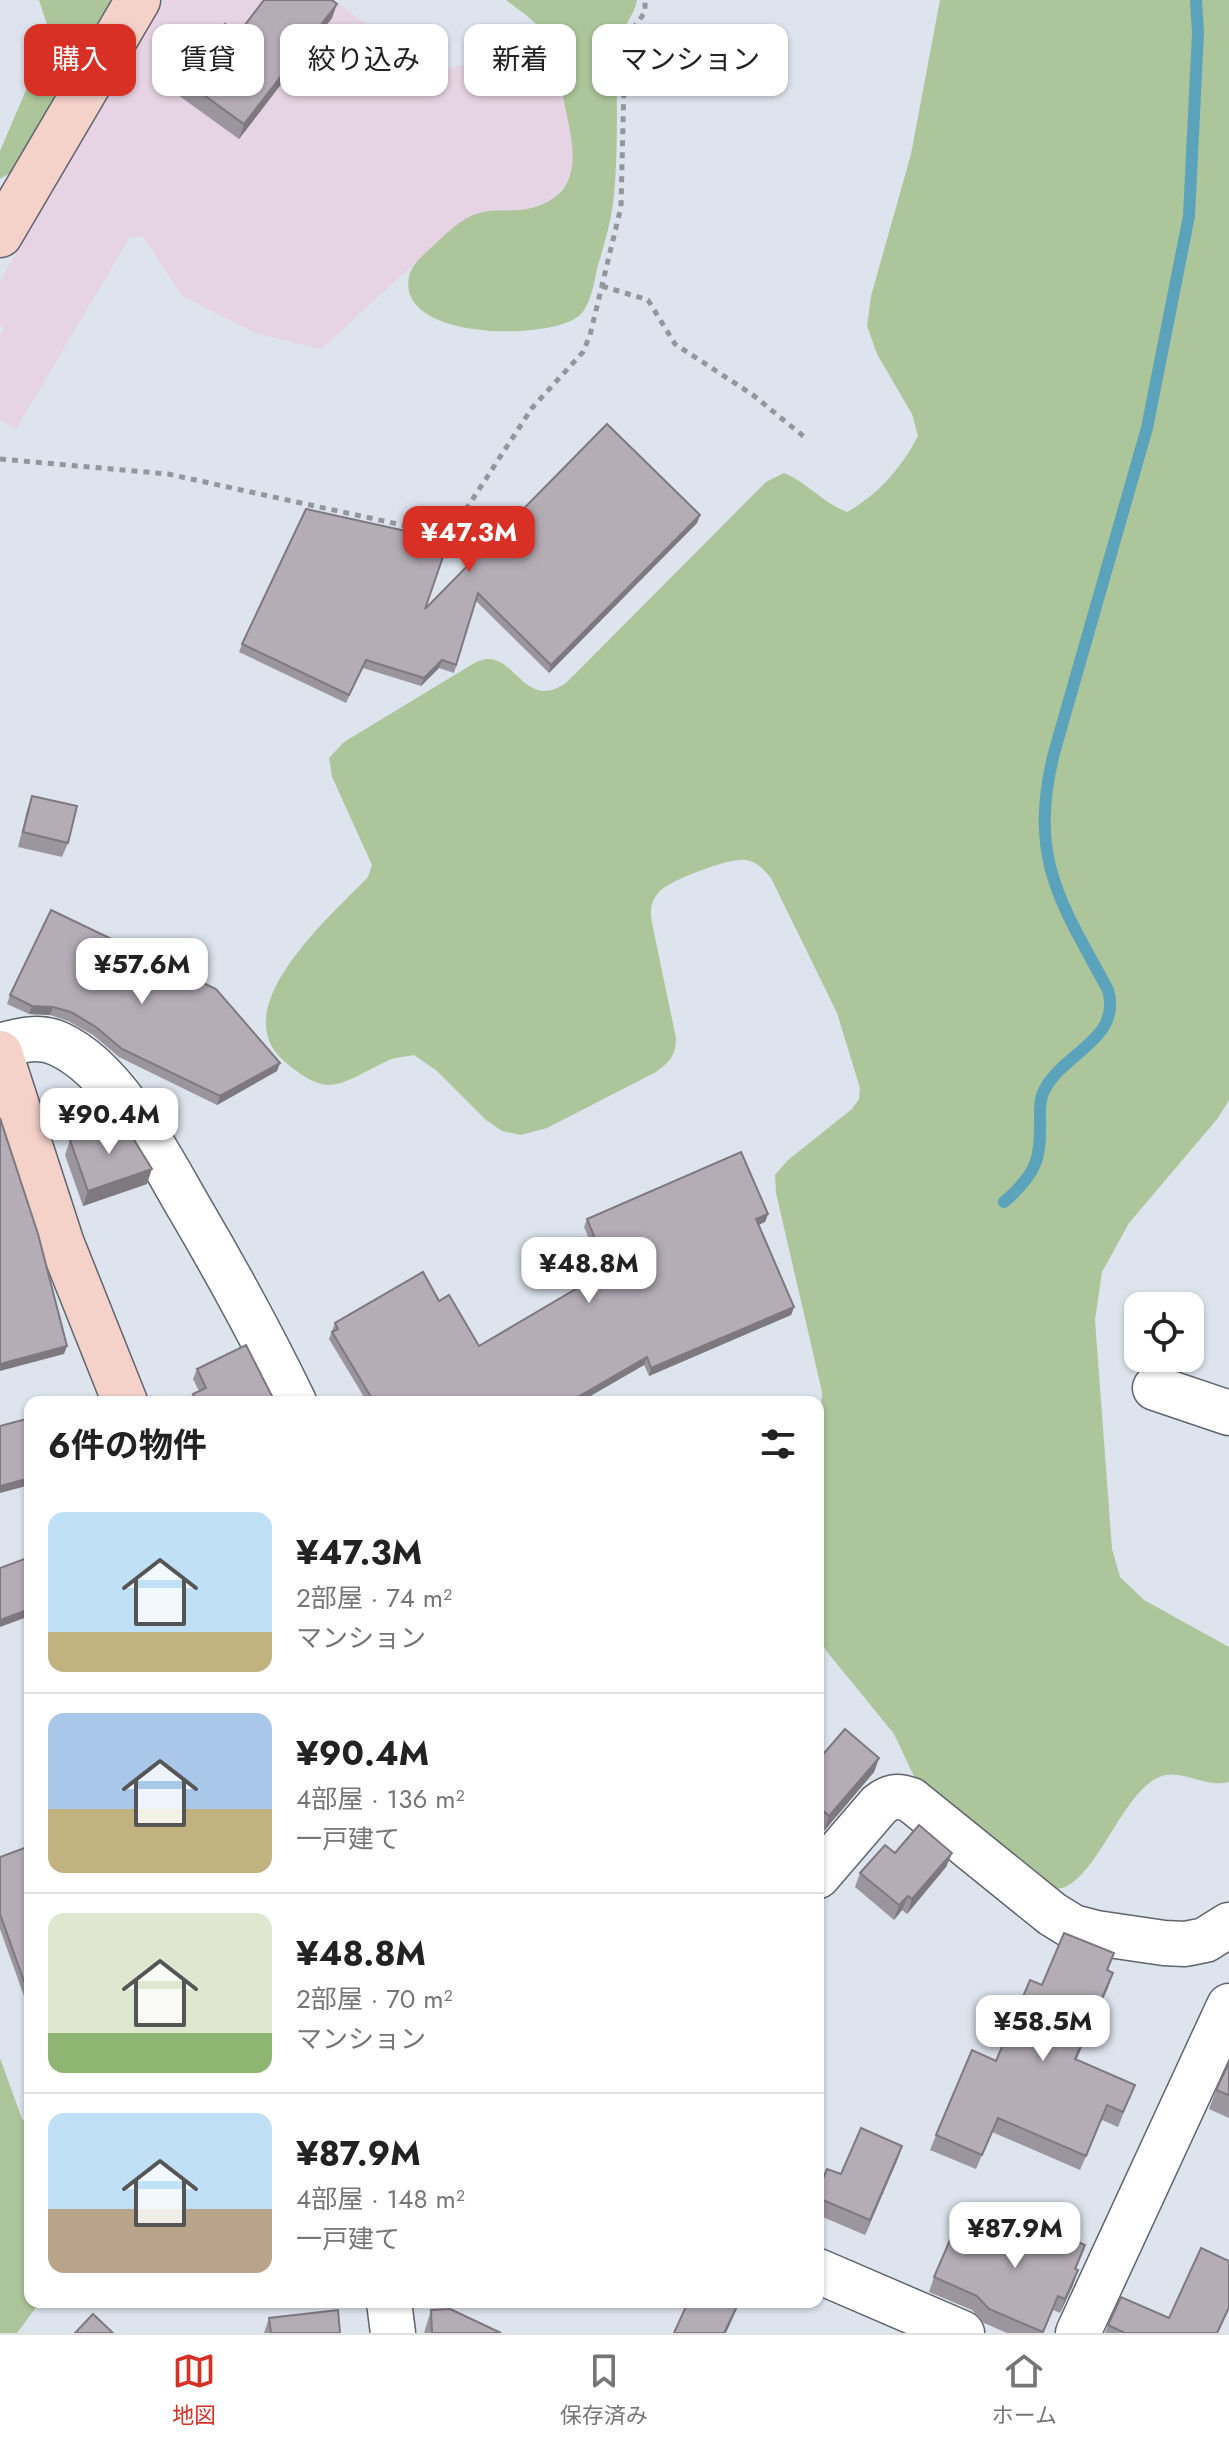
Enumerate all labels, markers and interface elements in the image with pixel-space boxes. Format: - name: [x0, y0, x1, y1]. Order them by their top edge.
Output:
- chip: 購入: [24, 24, 136, 96]
- chip: 賃貸: [152, 24, 264, 96]
- chip: 絞り込み: [280, 24, 448, 96]
- chip: 新着: [464, 24, 576, 96]
- chip: マンション: [592, 24, 788, 96]
- pin: ¥47.3M: [404, 506, 534, 574]
- text: ¥47.3M: [421, 513, 517, 551]
- pin: ¥57.6M: [77, 938, 207, 1006]
- text: ¥57.6M: [94, 945, 190, 983]
- pin: ¥90.4M: [44, 1088, 174, 1156]
- text: ¥90.4M: [58, 1095, 160, 1133]
- pin: ¥48.8M: [524, 1237, 654, 1305]
- text: ¥48.8M: [539, 1244, 639, 1282]
- map controls: [1124, 1292, 1204, 1372]
- button: locate: [1124, 1292, 1204, 1372]
- text: 6件の物件: [48, 1421, 207, 1470]
- icon: filters: [756, 1422, 800, 1466]
- text: ¥47.3M: [296, 1528, 422, 1577]
- icon: home: [112, 1544, 208, 1640]
- text: 2部屋 · 74 m²: [296, 1579, 452, 1617]
- text: マンション: [296, 1619, 426, 1657]
- text: ¥90.4M: [296, 1729, 429, 1778]
- icon: home: [112, 1745, 208, 1841]
- text: 4部屋 · 136 m²: [296, 1780, 465, 1818]
- text: 一戸建て: [296, 1820, 400, 1858]
- text: ¥48.8M: [296, 1929, 426, 1978]
- icon: home: [112, 1945, 208, 2041]
- text: 2部屋 · 70 m²: [296, 1980, 453, 2018]
- pin: ¥58.5M: [978, 1995, 1108, 2063]
- text: ¥58.5M: [994, 2002, 1092, 2040]
- text: マンション: [296, 2020, 426, 2058]
- text: ¥87.9M: [296, 2129, 421, 2178]
- icon: home: [112, 2145, 208, 2241]
- text: 4部屋 · 148 m²: [296, 2180, 465, 2218]
- pin: ¥87.9M: [950, 2202, 1080, 2270]
- text: ¥87.9M: [967, 2209, 1063, 2247]
- text: 一戸建て: [296, 2220, 400, 2258]
- tab: 地図: [172, 2349, 216, 2431]
- tab: 保存済み: [560, 2349, 648, 2431]
- tab: ホーム: [992, 2349, 1057, 2431]

